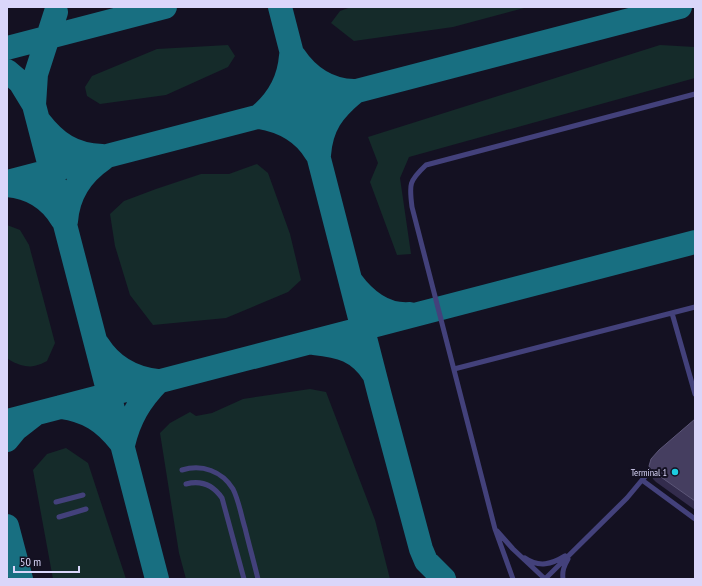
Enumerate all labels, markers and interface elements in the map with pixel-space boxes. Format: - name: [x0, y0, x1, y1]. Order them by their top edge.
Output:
- place label: Terminal 1: [631, 466, 667, 479]
- marker: Terminal 1: [670, 467, 680, 477]
- scale bar: [14, 548, 79, 574]
- text: 50 m: [20, 554, 41, 569]

